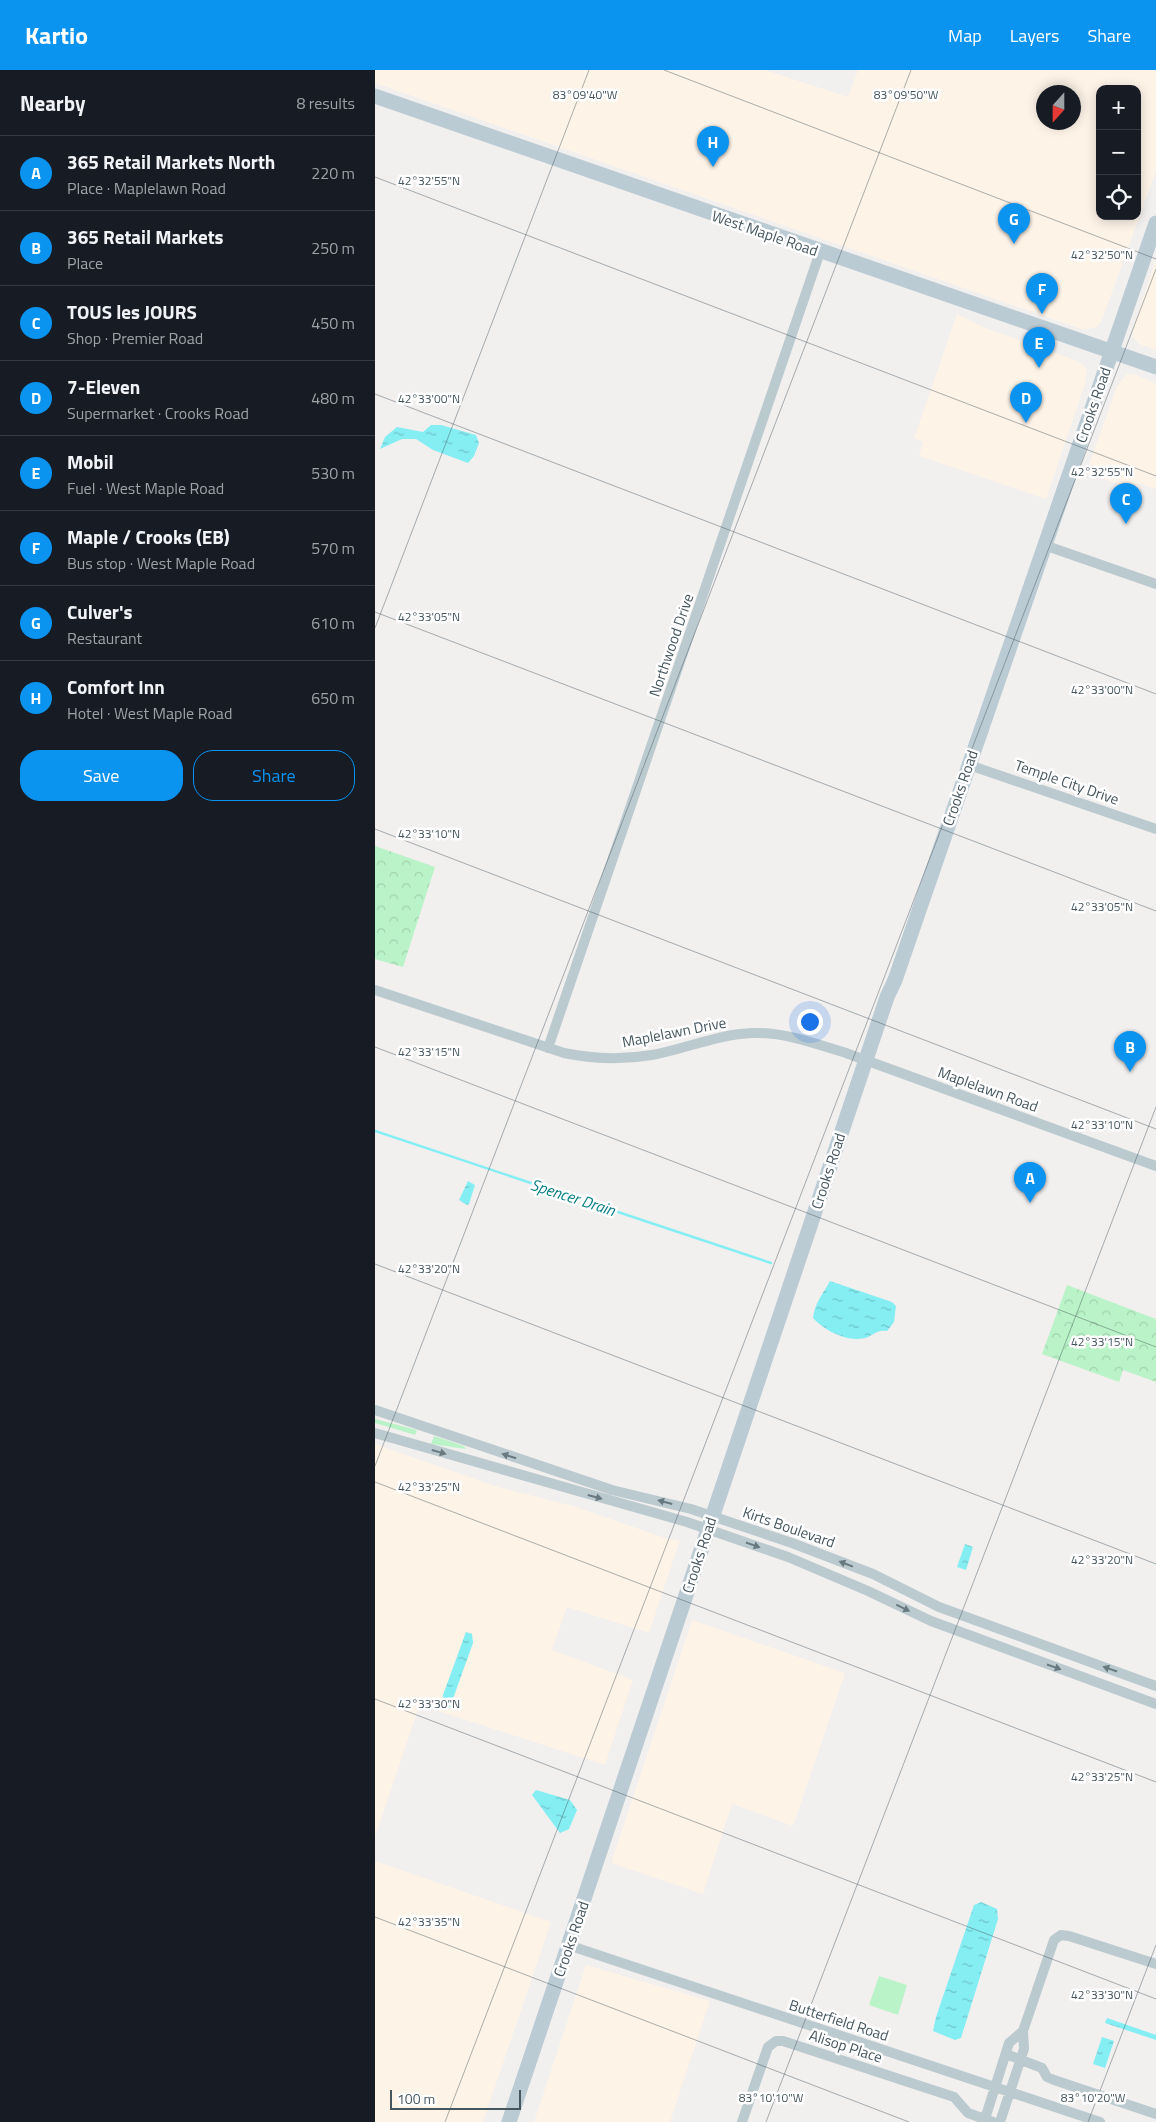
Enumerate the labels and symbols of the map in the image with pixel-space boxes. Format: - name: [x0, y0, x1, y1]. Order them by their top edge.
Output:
- text: 83°09'40"W: [553, 85, 618, 104]
- text: 83°09'50"W: [874, 85, 939, 104]
- north arrow: [1036, 85, 1081, 130]
- pin: H: [697, 126, 729, 167]
- text: 42°32'55"N: [398, 171, 460, 190]
- pin: G: [998, 203, 1030, 244]
- street label: West Maple Road: [709, 204, 821, 262]
- text: 42°32'50"N: [1071, 245, 1133, 264]
- pin: F: [1026, 273, 1058, 314]
- pin: E: [1023, 327, 1055, 368]
- street label: Crooks Road: [1069, 364, 1117, 446]
- pin: D: [1010, 382, 1042, 423]
- text: 42°33'00"N: [398, 389, 460, 408]
- text: 42°32'55"N: [1071, 462, 1133, 481]
- pin: C: [1110, 483, 1142, 524]
- street label: Northwood Drive: [643, 590, 699, 700]
- text: 42°33'05"N: [398, 607, 460, 626]
- text: 42°33'00"N: [1071, 680, 1133, 699]
- street label: Crooks Road: [936, 747, 984, 829]
- street label: Temple City Drive: [1012, 753, 1122, 811]
- text: 42°33'10"N: [398, 824, 460, 843]
- text: 42°33'05"N: [1071, 897, 1133, 916]
- your location: [797, 1009, 823, 1035]
- street label: Maplelawn Drive: [620, 1011, 728, 1053]
- pin: B: [1114, 1031, 1146, 1072]
- text: 42°33'15"N: [398, 1042, 460, 1061]
- street label: Maplelawn Road: [935, 1060, 1041, 1118]
- text: 42°33'10"N: [1071, 1115, 1133, 1134]
- street label: Crooks Road: [805, 1130, 851, 1212]
- pin: A: [1014, 1162, 1046, 1203]
- water label: Spencer Drain: [528, 1172, 619, 1222]
- text: 42°33'20"N: [398, 1259, 460, 1278]
- text: 42°33'15"N: [1071, 1332, 1133, 1351]
- one-way arrow: [431, 1448, 446, 1456]
- one-way arrow: [502, 1452, 517, 1459]
- text: 42°33'25"N: [398, 1477, 460, 1496]
- one-way arrow: [587, 1493, 602, 1501]
- one-way arrow: [657, 1498, 673, 1506]
- street label: Kirts Boulevard: [740, 1500, 838, 1554]
- street label: Crooks Road: [676, 1514, 722, 1596]
- one-way arrow: [746, 1542, 761, 1549]
- text: 42°33'20"N: [1071, 1550, 1133, 1569]
- one-way arrow: [839, 1559, 853, 1567]
- one-way arrow: [896, 1604, 910, 1612]
- one-way arrow: [1047, 1664, 1062, 1671]
- one-way arrow: [1102, 1665, 1117, 1673]
- text: 42°33'30"N: [398, 1694, 460, 1713]
- text: 42°33'25"N: [1071, 1767, 1133, 1786]
- street label: Crooks Road: [547, 1898, 595, 1980]
- text: 42°33'35"N: [398, 1912, 460, 1931]
- text: 42°33'30"N: [1071, 1985, 1133, 2004]
- street label: Butterfield Road: [786, 1993, 892, 2047]
- street label: Alisop Place: [806, 2023, 886, 2069]
- scale bar: [390, 2087, 521, 2110]
- text: 83°10'10"W: [739, 2088, 804, 2107]
- text: 83°10'20"W: [1061, 2088, 1126, 2107]

